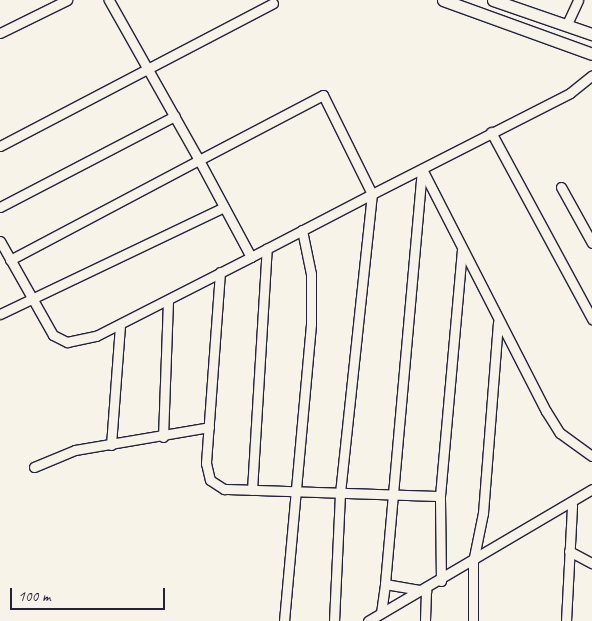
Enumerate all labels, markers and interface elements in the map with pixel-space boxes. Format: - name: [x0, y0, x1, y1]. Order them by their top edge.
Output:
- scale bar: [12, 578, 168, 610]
- text: 100 m: [18, 587, 50, 606]

